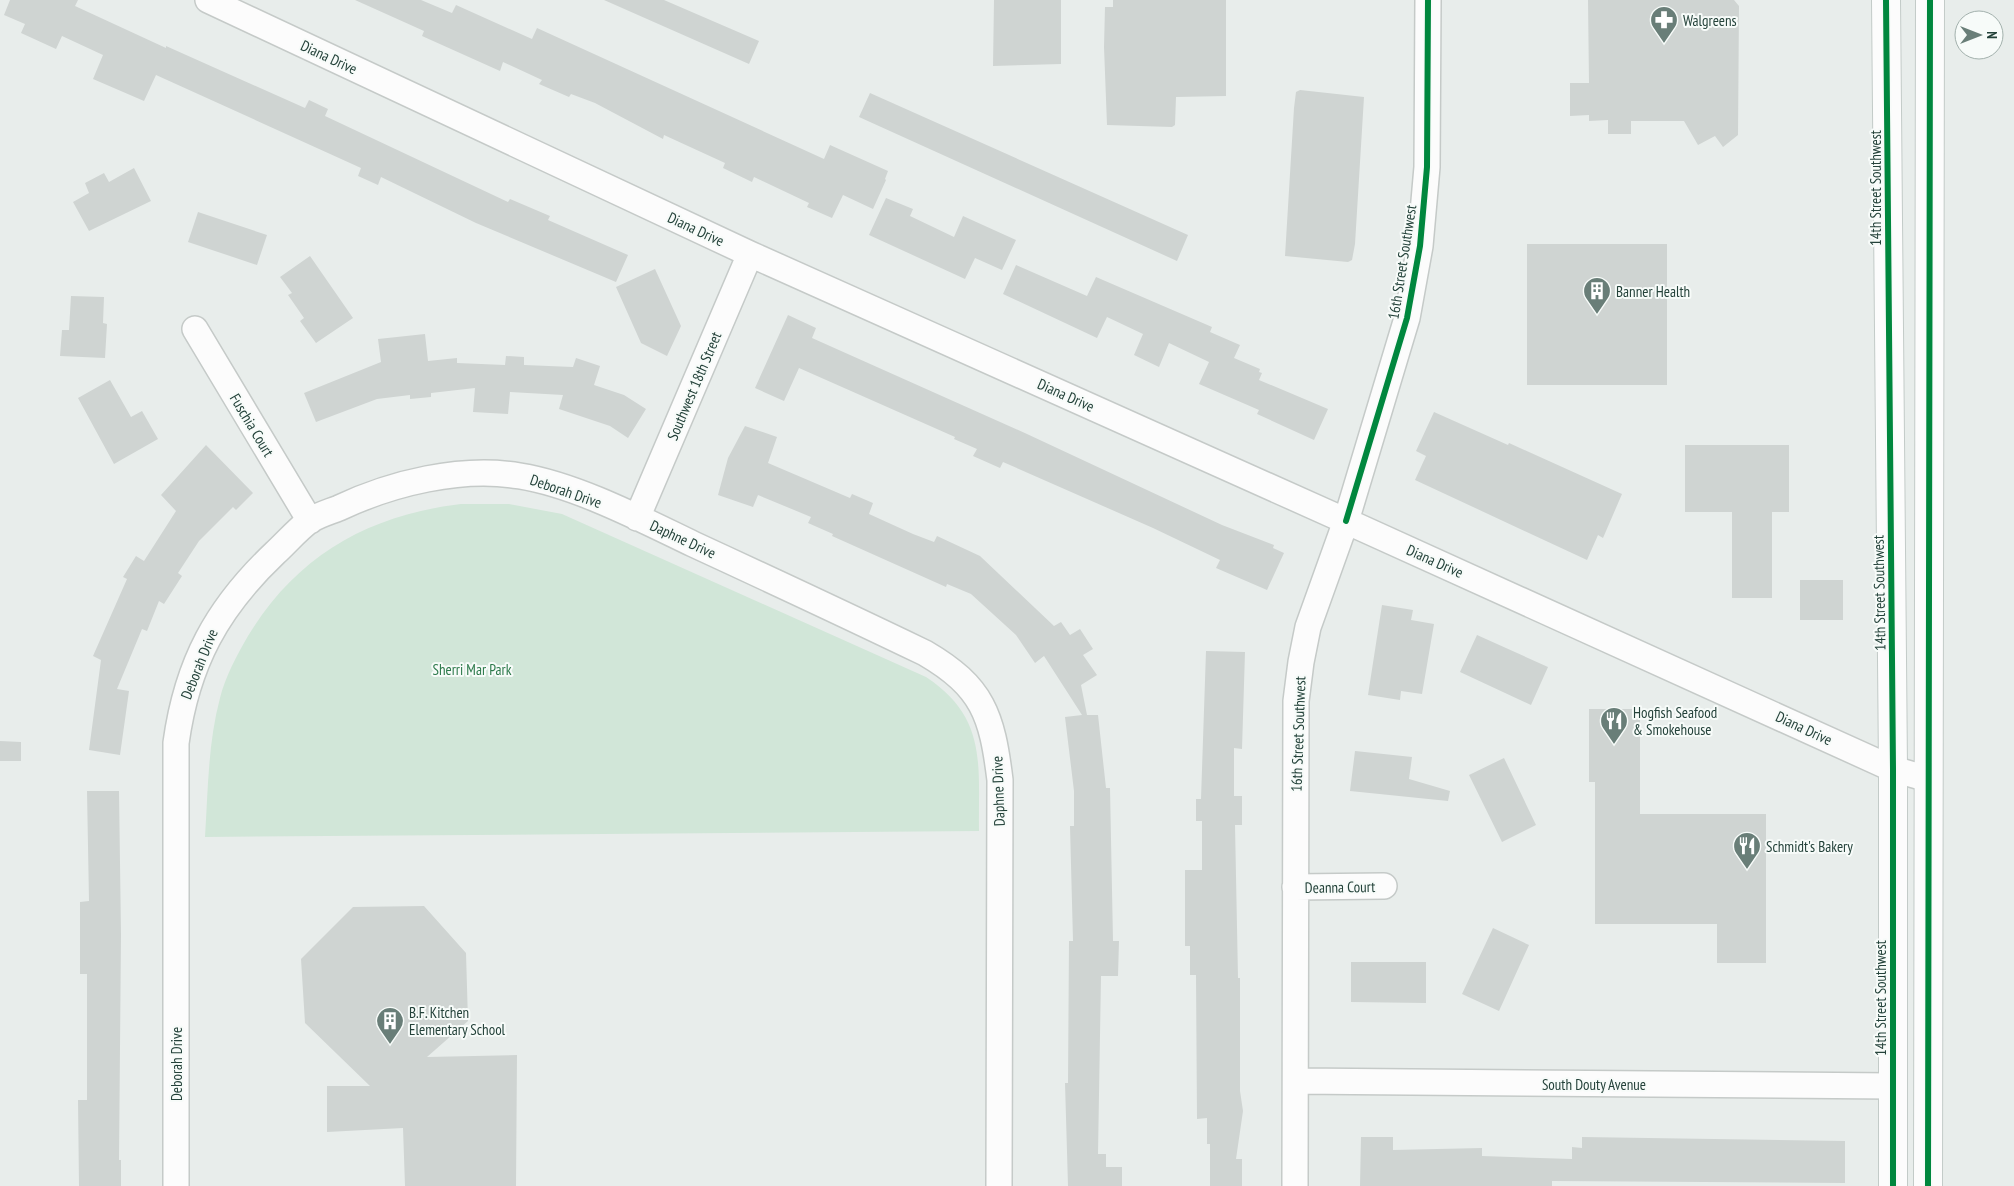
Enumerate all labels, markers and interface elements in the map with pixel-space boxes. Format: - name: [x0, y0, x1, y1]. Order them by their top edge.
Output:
- pharmacy icon: Walgreens: [1649, 5, 1679, 44]
- north arrow: [1954, 10, 2004, 60]
- place label: Walgreens: [1683, 11, 1737, 30]
- text: N: [1983, 31, 2001, 39]
- street label: Diana Drive: [298, 36, 360, 78]
- street label: 14th Street Southwest: [1866, 130, 1885, 246]
- street label: 16th Street Southwest: [1384, 203, 1420, 321]
- street label: Diana Drive: [665, 208, 727, 250]
- building icon: Banner Health: [1582, 276, 1612, 315]
- place label: Banner Health: [1616, 282, 1690, 301]
- street label: Southwest 18th Street: [663, 329, 725, 443]
- street label: Diana Drive: [1035, 374, 1097, 416]
- street label: Fuschia Court: [226, 390, 278, 460]
- street label: Deborah Drive: [528, 470, 604, 512]
- street label: Daphne Drive: [647, 516, 719, 562]
- street label: 14th Street Southwest: [1868, 535, 1890, 651]
- street label: Diana Drive: [1404, 540, 1466, 582]
- street label: Deborah Drive: [176, 626, 222, 702]
- park label: Sherri Mar Park: [432, 660, 512, 679]
- street label: 16th Street Southwest: [1286, 676, 1310, 792]
- place label: Hogfish Seafood & Smokehouse: [1633, 703, 1717, 739]
- restaurant icon: Hogfish Seafood & Smokehouse: [1599, 706, 1629, 745]
- street label: Diana Drive: [1773, 707, 1835, 749]
- street label: Daphne Drive: [987, 756, 1009, 826]
- restaurant icon: Schmidt's Bakery: [1732, 831, 1762, 870]
- place label: Schmidt's Bakery: [1766, 837, 1853, 856]
- street label: Deanna Court: [1305, 877, 1375, 897]
- street label: 14th Street Southwest: [1871, 940, 1890, 1056]
- place label: B.F. Kitchen Elementary School: [409, 1003, 506, 1039]
- building icon: B.F. Kitchen Elementary School: [375, 1006, 405, 1045]
- street label: Deborah Drive: [167, 1027, 186, 1101]
- street label: South Douty Avenue: [1542, 1075, 1646, 1094]

